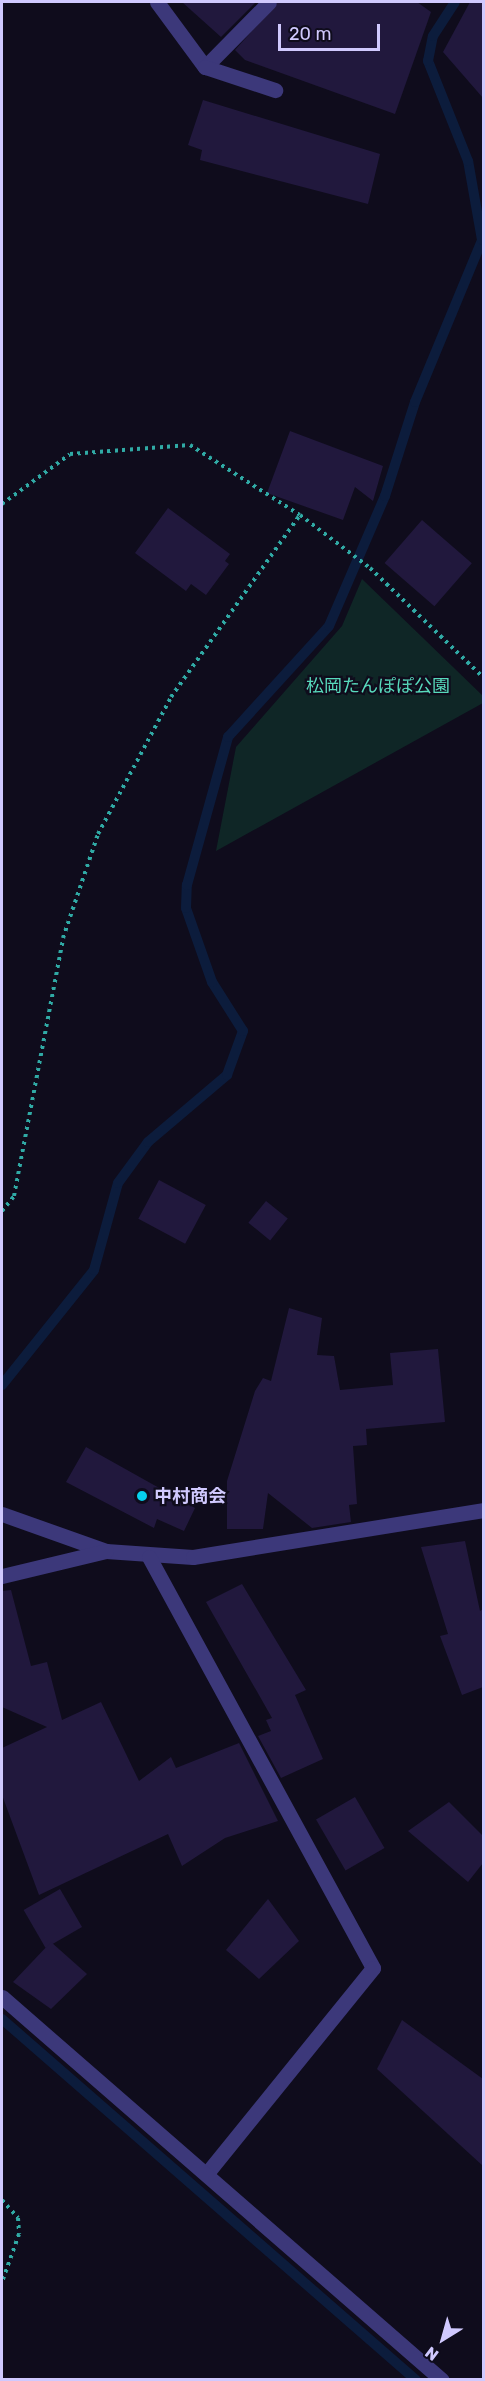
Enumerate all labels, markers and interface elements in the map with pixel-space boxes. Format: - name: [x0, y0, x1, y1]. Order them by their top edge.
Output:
- scale bar: [281, 12, 383, 50]
- text: 20 m: [289, 23, 331, 45]
- park label: 松岡たんぽぽ公園: [306, 675, 450, 697]
- place label: 中村商会: [154, 1485, 226, 1507]
- marker: 中村商会: [135, 1489, 149, 1503]
- north arrow: [413, 2309, 473, 2369]
- text: N: [422, 2343, 442, 2365]

